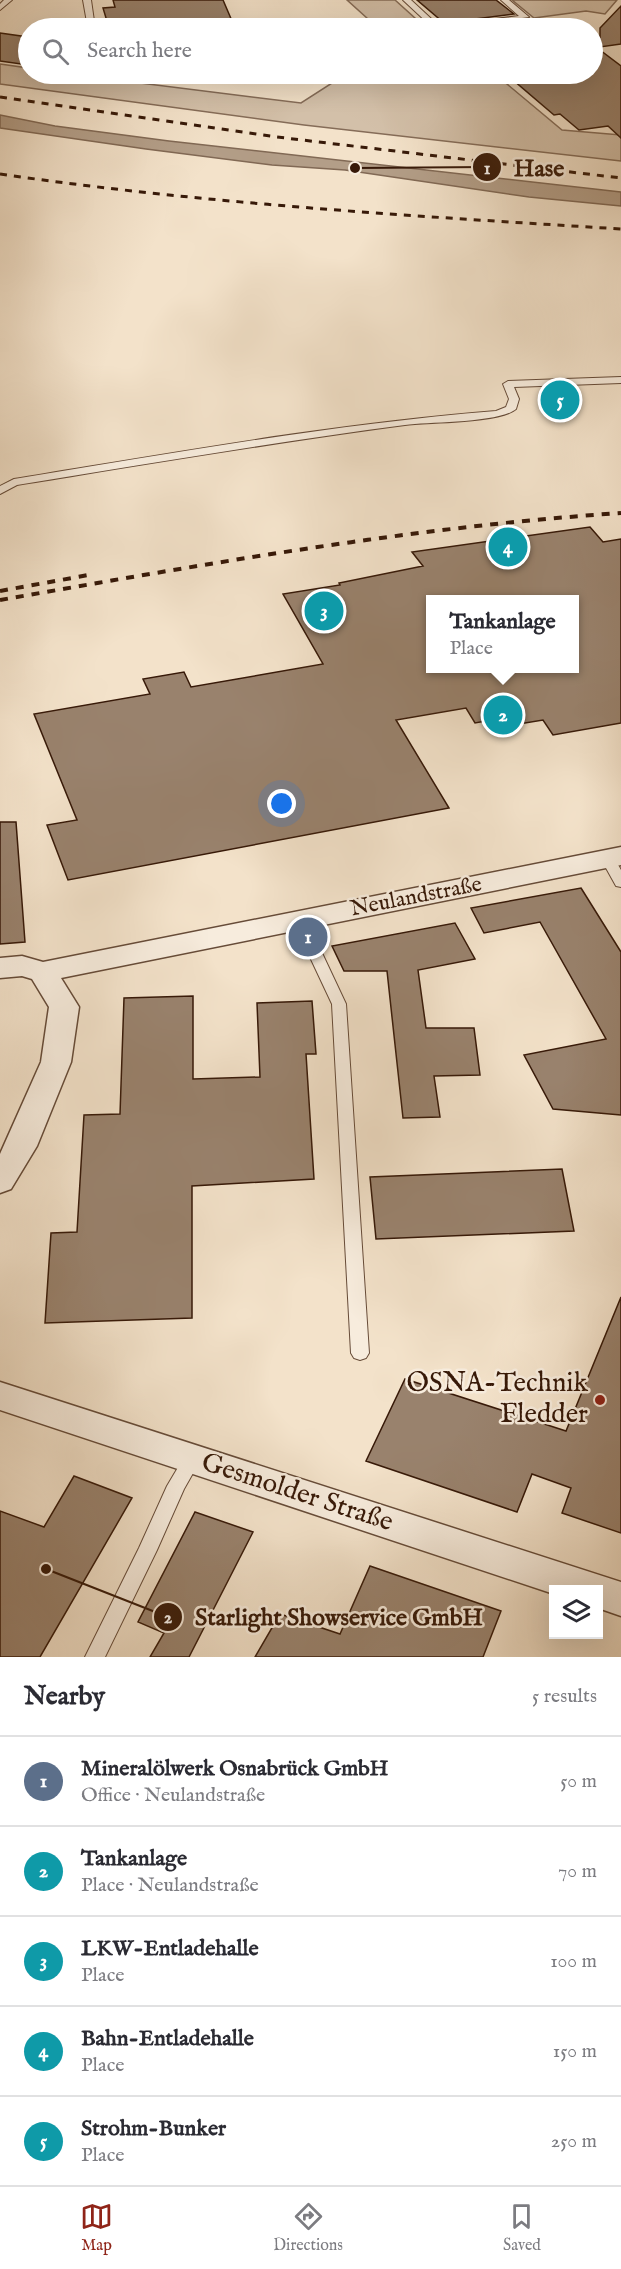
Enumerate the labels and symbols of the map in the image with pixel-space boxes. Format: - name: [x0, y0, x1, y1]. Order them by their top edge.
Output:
- callout: Hase: [472, 146, 577, 188]
- text: Hase: [514, 154, 564, 185]
- text: 1: [484, 158, 491, 181]
- pin: 5: [540, 378, 580, 422]
- pin: 4: [488, 524, 528, 570]
- pin: 3: [304, 588, 344, 634]
- pin: 2: [484, 692, 522, 738]
- your location: [267, 789, 296, 818]
- street label: Neulandstraße: [348, 871, 484, 923]
- pin: 1: [288, 914, 328, 960]
- place label: OSNA-Technik Fledder: [406, 1367, 589, 1432]
- marker: OSNA-Technik Fledder: [593, 1393, 607, 1407]
- street label: Gesmolder Straße: [197, 1446, 397, 1540]
- callout: Starlight Showservice GmbH: [153, 1596, 495, 1638]
- text: Starlight Showservice GmbH: [195, 1603, 483, 1634]
- text: 2: [164, 1607, 173, 1630]

